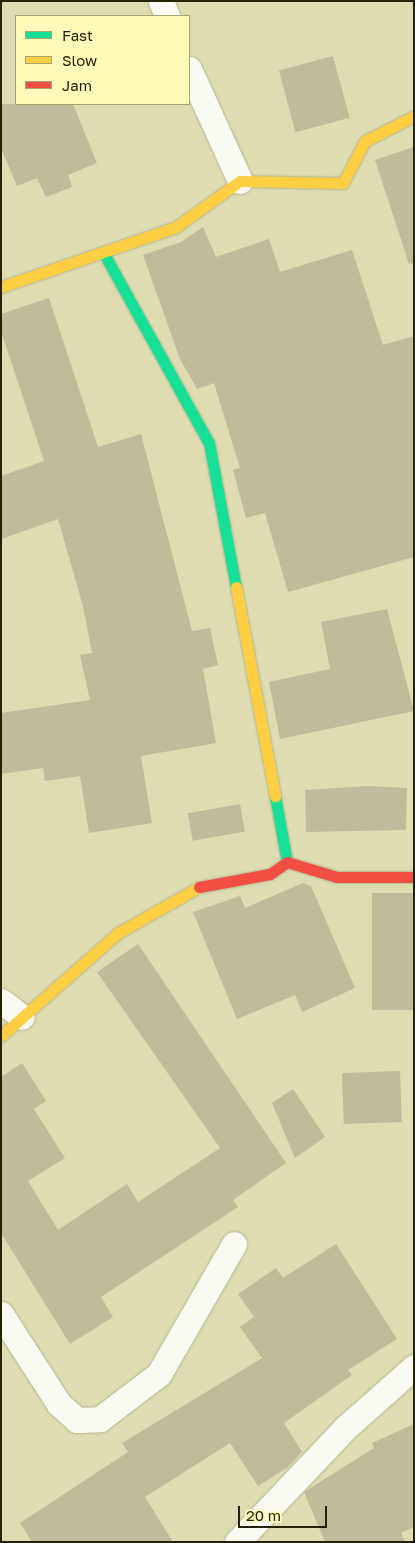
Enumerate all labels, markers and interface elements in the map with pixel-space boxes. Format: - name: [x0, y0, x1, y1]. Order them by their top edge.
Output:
- legend: [15, 15, 190, 105]
- text: Fast: [62, 26, 93, 44]
- text: Slow: [62, 51, 97, 69]
- text: Jam: [62, 76, 92, 94]
- scale bar: [240, 1496, 329, 1528]
- text: 20 m: [246, 1506, 281, 1524]

